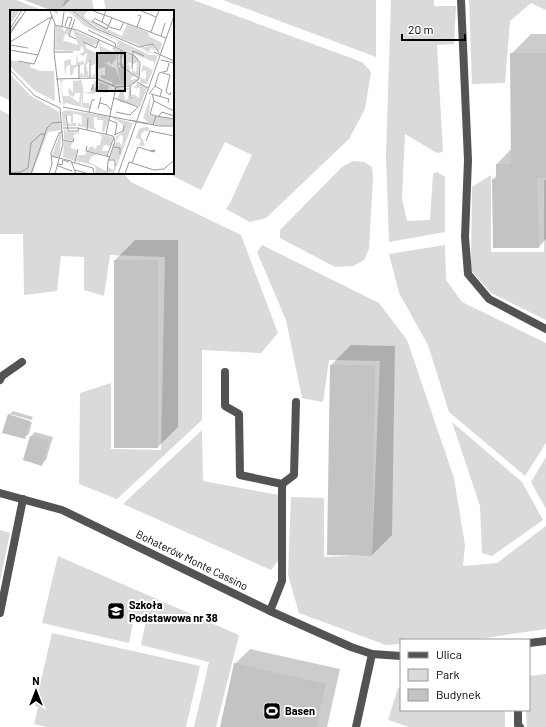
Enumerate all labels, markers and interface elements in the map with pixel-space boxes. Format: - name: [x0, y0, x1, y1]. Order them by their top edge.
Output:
- inset map: [10, 10, 174, 174]
- scale bar: [402, 16, 465, 42]
- text: 20 m: [408, 22, 434, 36]
- street label: Bohaterów Monte Cassino: [134, 527, 250, 592]
- place label: Szkoła Podstawowa nr 38: [129, 598, 218, 624]
- school or university icon: Szkoła Podstawowa nr 38: [106, 601, 126, 621]
- legend: [400, 639, 530, 711]
- text: Ulica: [436, 647, 462, 661]
- text: Park: [436, 667, 460, 681]
- north arrow: [16, 671, 56, 711]
- text: N: [32, 674, 40, 687]
- text: Budynek: [436, 687, 481, 701]
- sports icon: Basen: [262, 701, 282, 721]
- place label: Basen: [285, 704, 315, 717]

